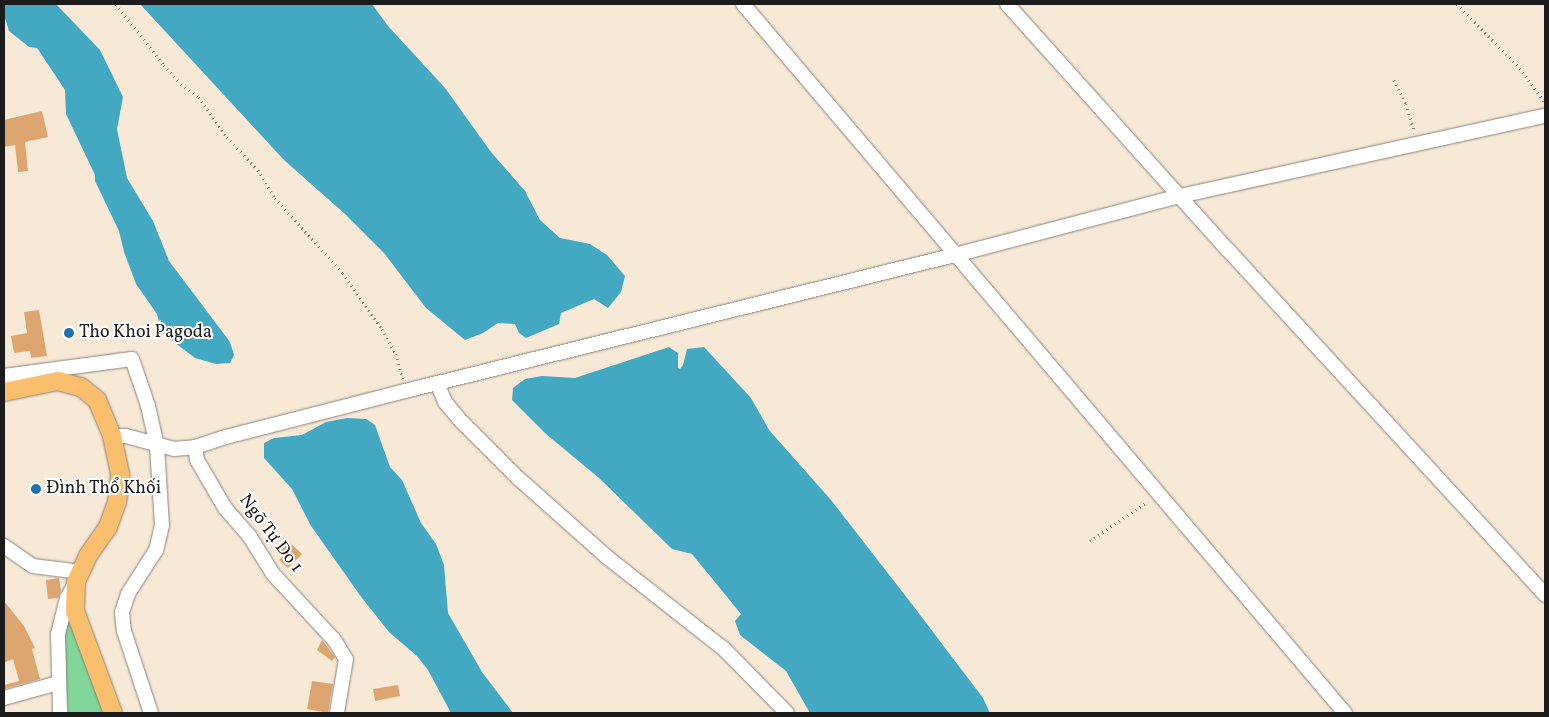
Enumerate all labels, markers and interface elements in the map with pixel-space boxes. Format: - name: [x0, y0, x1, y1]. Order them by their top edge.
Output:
- place label: Tho Khoi Pagoda: [79, 322, 212, 344]
- marker: Tho Khoi Pagoda: [63, 327, 75, 339]
- place label: Đình Thổ Khối: [46, 478, 162, 500]
- marker: Đình Thổ Khối: [30, 483, 42, 495]
- street label: Ngõ Tự Do 1: [233, 490, 307, 578]

